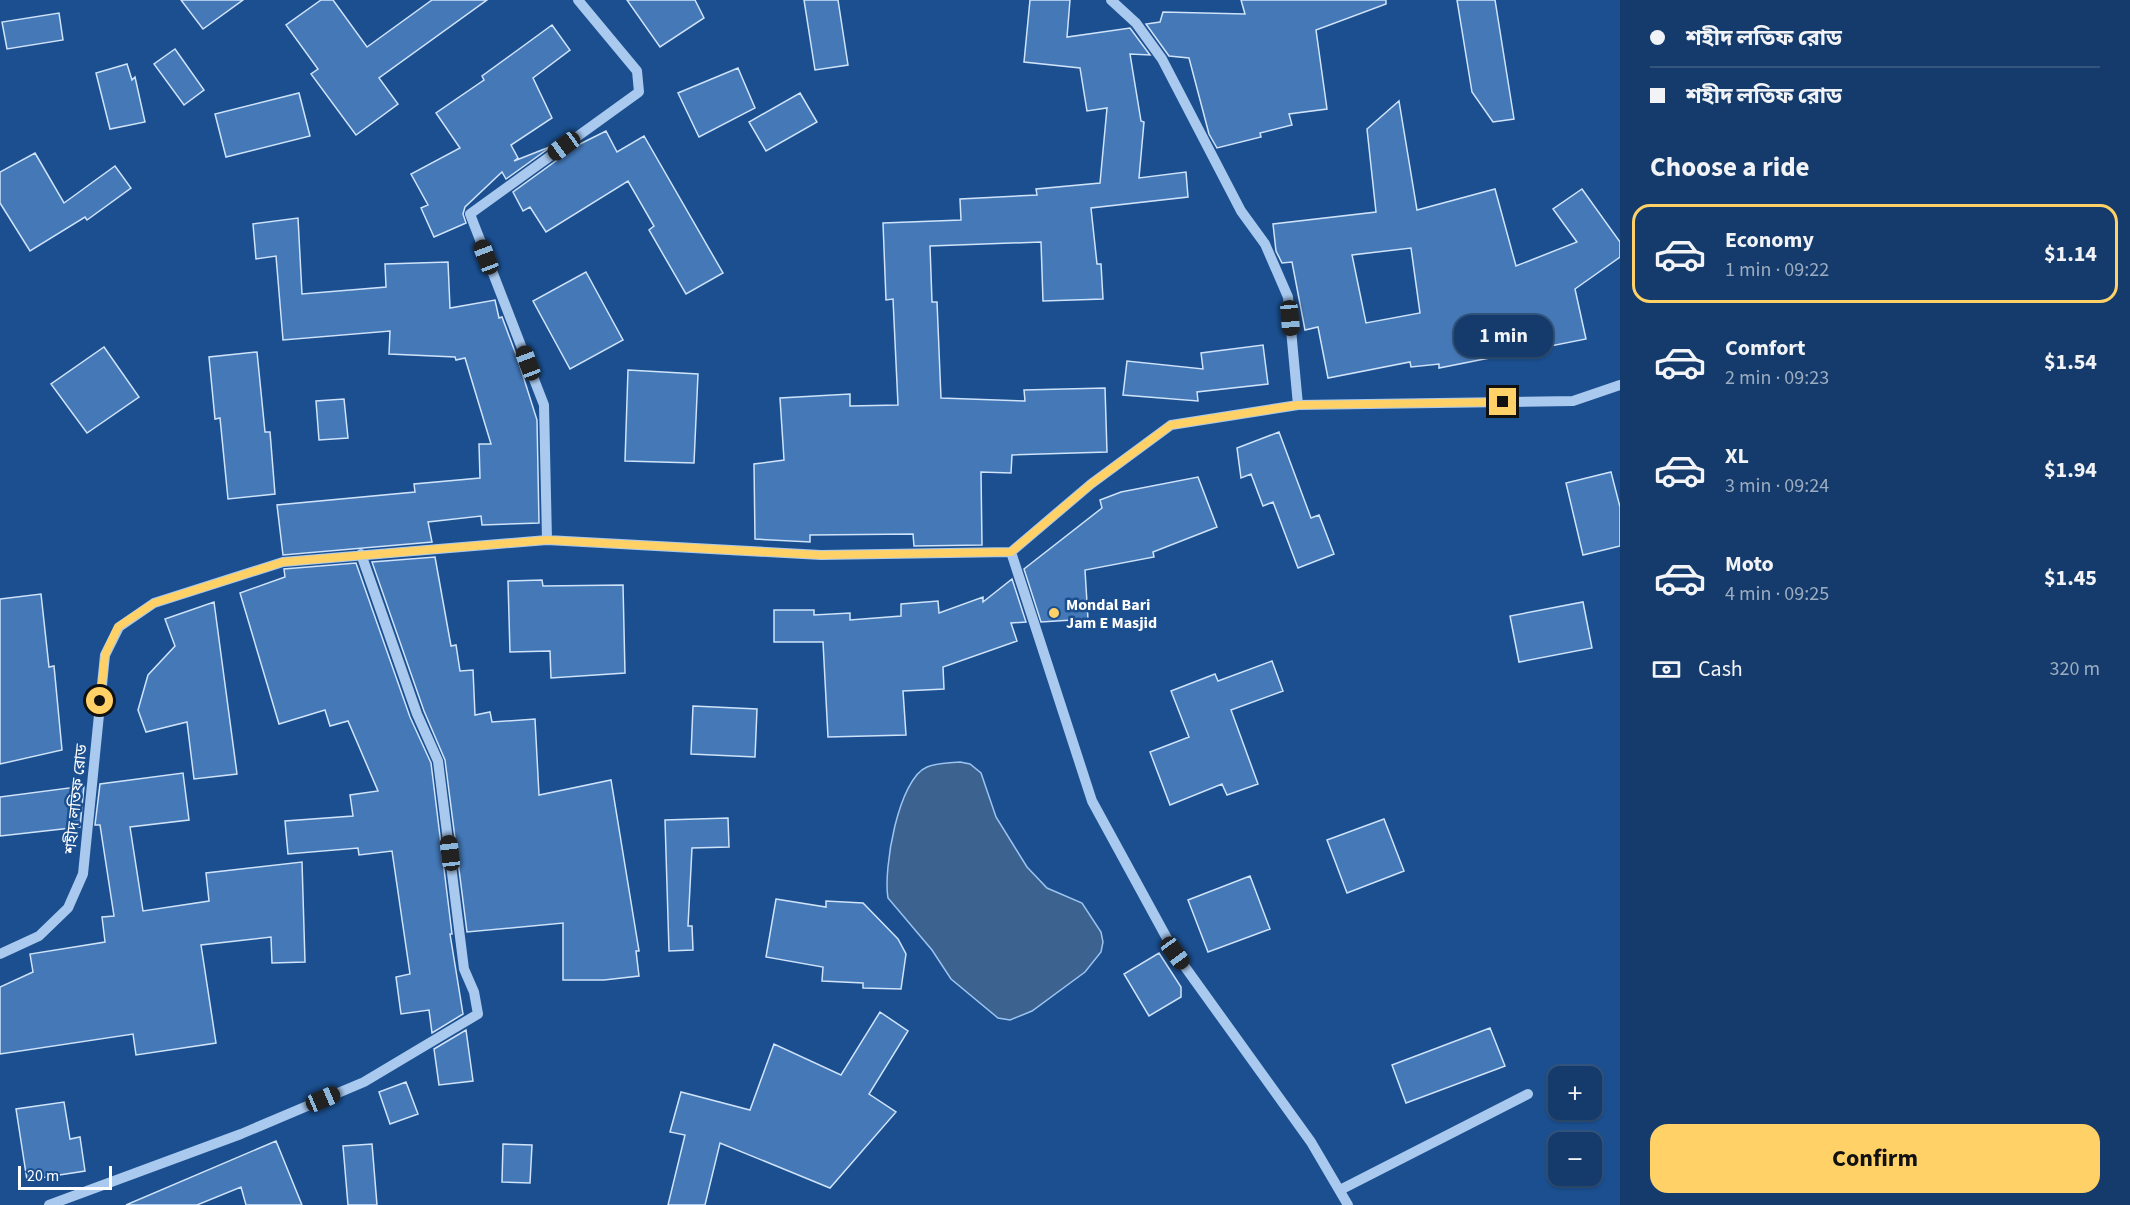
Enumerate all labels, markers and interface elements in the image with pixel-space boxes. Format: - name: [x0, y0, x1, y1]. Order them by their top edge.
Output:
- text: শহীদ লতিফ রোড: [1686, 22, 1842, 54]
- text: শহীদ লতিফ রোড: [1686, 80, 1842, 112]
- car: [544, 128, 584, 164]
- text: Choose a ride: [1650, 148, 1810, 187]
- text: Economy: [1725, 224, 1814, 256]
- icon: car: [1653, 227, 1707, 281]
- car: [471, 237, 501, 277]
- text: $1.14: [2044, 238, 2097, 270]
- text: 1 min · 09:22: [1725, 256, 1829, 284]
- car: [1279, 299, 1301, 337]
- callout: 1 min: [1454, 315, 1552, 357]
- text: 1 min: [1479, 322, 1528, 350]
- text: Comfort: [1725, 332, 1806, 364]
- icon: car: [1653, 335, 1707, 389]
- car: [513, 343, 543, 383]
- text: $1.54: [2044, 346, 2097, 378]
- text: 2 min · 09:23: [1725, 364, 1829, 392]
- route end: [1489, 388, 1516, 415]
- text: XL: [1725, 440, 1749, 472]
- icon: car: [1653, 443, 1707, 497]
- text: $1.94: [2044, 454, 2097, 486]
- text: 3 min · 09:24: [1725, 472, 1829, 500]
- text: Moto: [1725, 548, 1774, 580]
- icon: car: [1653, 551, 1707, 605]
- text: $1.45: [2044, 562, 2097, 594]
- text: 4 min · 09:25: [1725, 580, 1829, 608]
- place label: Mondal Bari Jam E Masjid: [1066, 594, 1157, 634]
- marker: Mondal Bari Jam E Masjid: [1047, 606, 1061, 620]
- icon: cash: [1650, 653, 1683, 686]
- text: Cash: [1698, 653, 1743, 685]
- text: 320 m: [2050, 655, 2100, 683]
- route start: [86, 687, 113, 714]
- street label: শহীদ লতিফ রোড: [59, 742, 93, 856]
- car: [439, 834, 461, 872]
- car: [1157, 933, 1193, 973]
- map controls: [1548, 1066, 1602, 1186]
- button: +: [1548, 1066, 1602, 1120]
- car: [303, 1084, 343, 1114]
- button: Confirm: [1650, 1124, 2100, 1193]
- button: −: [1548, 1132, 1602, 1186]
- scale bar: [18, 1163, 112, 1190]
- text: 20 m: [27, 1165, 59, 1187]

